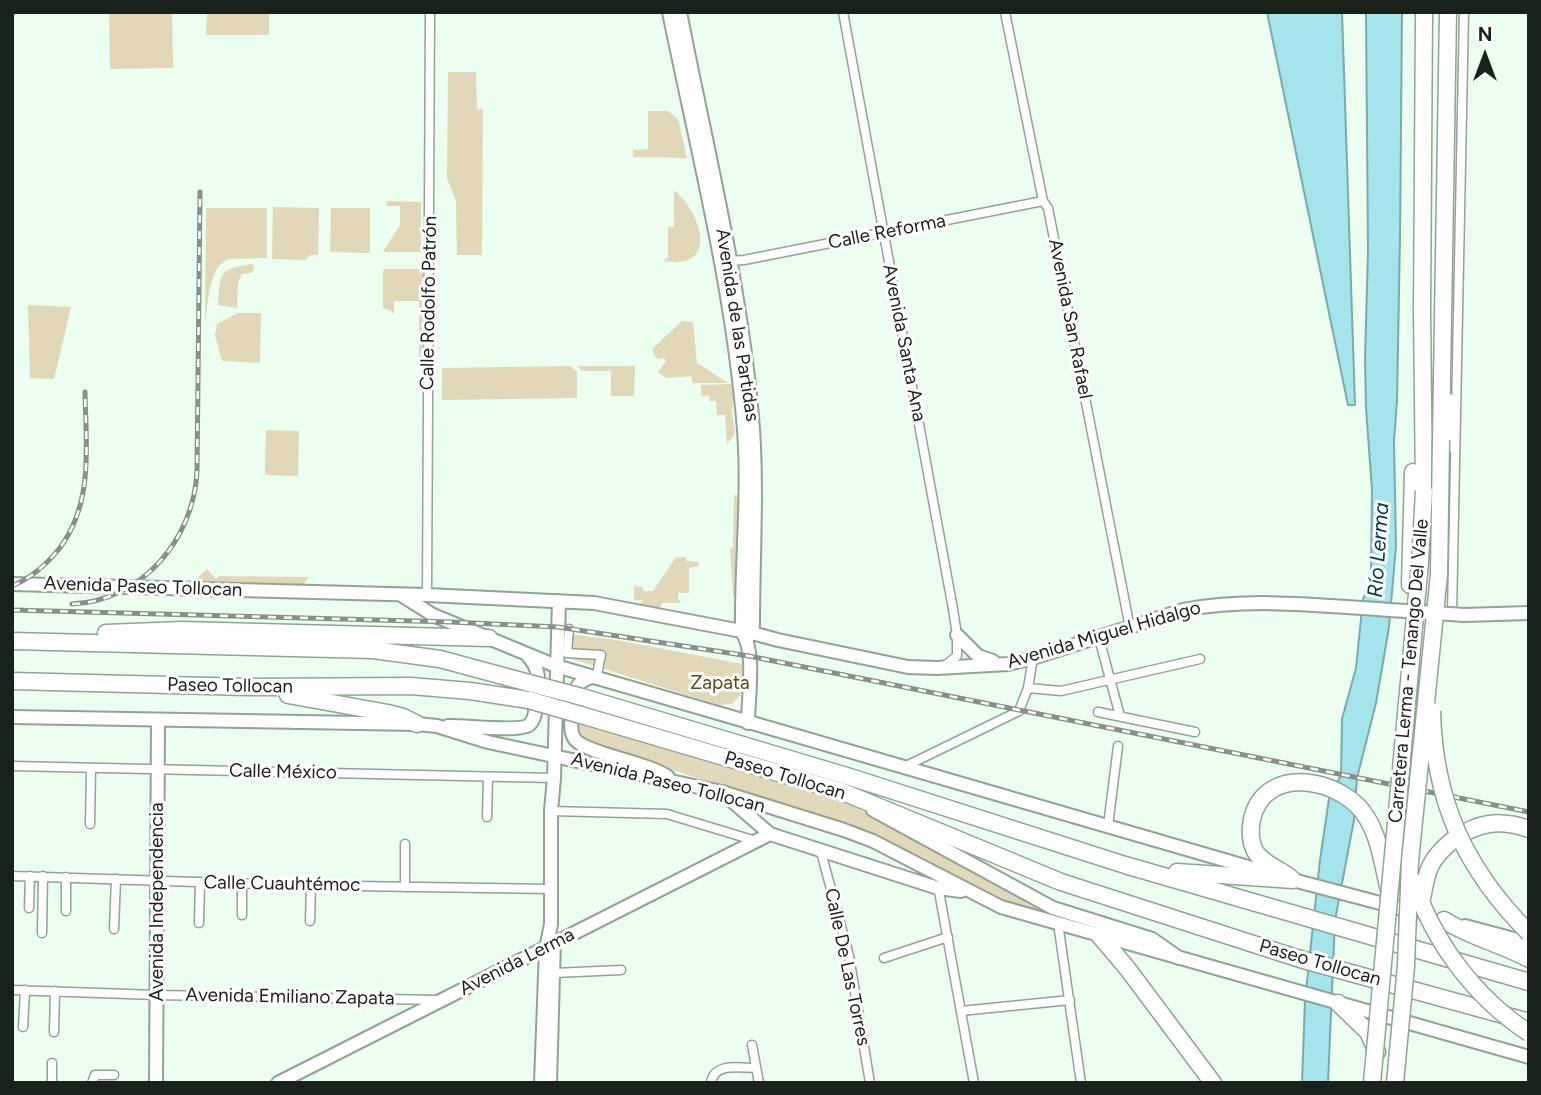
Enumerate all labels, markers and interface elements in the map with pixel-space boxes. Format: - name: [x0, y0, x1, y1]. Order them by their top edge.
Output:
- north arrow: [1450, 21, 1520, 91]
- text: N: [1478, 23, 1492, 46]
- street label: Calle Reforma: [826, 209, 948, 255]
- street label: Calle Rodolfo Patrón: [416, 216, 442, 390]
- street label: Avenida de las Partidas: [710, 227, 764, 423]
- street label: Avenida San Rafael: [1043, 237, 1097, 401]
- street label: Avenida Santa Ana: [878, 262, 930, 424]
- water label: Río Lerma: [1363, 502, 1395, 598]
- street label: Carretera Lerma - Tenango Del Valle: [1384, 518, 1434, 824]
- street label: Avenida Paseo Tollocan: [43, 572, 243, 602]
- street label: Avenida Miguel Hidalgo: [1004, 596, 1204, 674]
- park label: Zapata: [690, 672, 750, 694]
- street label: Paseo Tollocan: [167, 674, 293, 698]
- street label: Paseo Tollocan: [722, 747, 848, 805]
- street label: Avenida Paseo Tollocan: [569, 748, 767, 818]
- street label: Calle México: [229, 760, 337, 784]
- street label: Avenida Independencia: [146, 802, 168, 1002]
- street label: Calle Cuauhtémoc: [203, 871, 361, 897]
- street label: Calle De Las Torres: [819, 886, 875, 1048]
- street label: Avenida Lerma: [456, 923, 578, 1001]
- street label: Paseo Tollocan: [1256, 935, 1384, 991]
- street label: Avenida Emiliano Zapata: [185, 984, 395, 1010]

